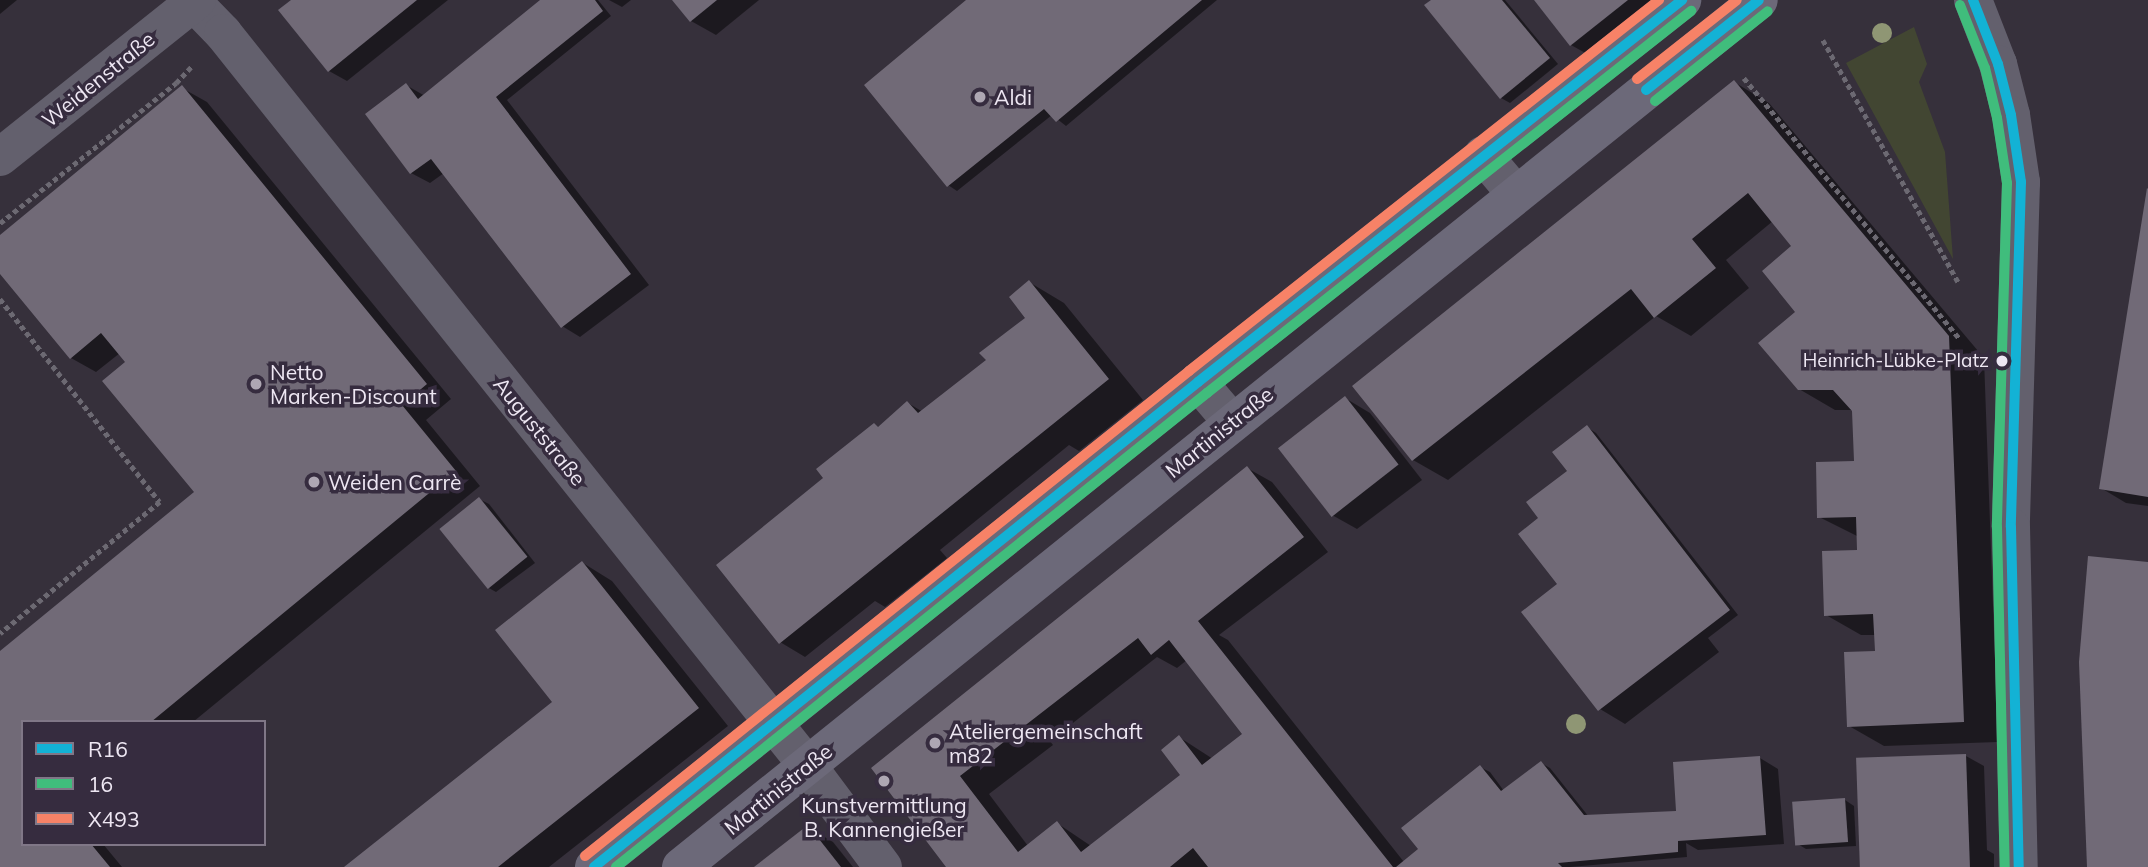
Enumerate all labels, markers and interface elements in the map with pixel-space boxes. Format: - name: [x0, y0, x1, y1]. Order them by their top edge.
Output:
- street label: Weidenstraße: [37, 26, 159, 132]
- place label: Aldi: [994, 84, 1032, 110]
- marker: Aldi: [972, 89, 988, 105]
- place label: Heinrich-Lübke-Platz: [1803, 350, 1989, 372]
- marker: Heinrich-Lübke-Platz: [1995, 354, 2009, 368]
- place label: Netto Marken-Discount: [270, 359, 437, 409]
- street label: Auguststraße: [489, 372, 591, 490]
- marker: Netto Marken-Discount: [248, 376, 264, 392]
- street label: Martinistraße: [1160, 381, 1278, 483]
- place label: Weiden Carrè: [328, 469, 462, 495]
- marker: Weiden Carrè: [306, 474, 322, 490]
- place label: Ateliergemeinschaft m82: [949, 718, 1143, 768]
- legend: [21, 720, 266, 846]
- marker: Ateliergemeinschaft m82: [927, 735, 943, 751]
- text: R16: [88, 736, 128, 762]
- street label: Martinistraße: [719, 738, 837, 840]
- text: 16: [88, 771, 113, 797]
- marker: Kunstvermittlung B. Kannengießer: [876, 773, 892, 789]
- place label: Kunstvermittlung B. Kannengießer: [801, 792, 967, 842]
- text: X493: [88, 806, 140, 832]

